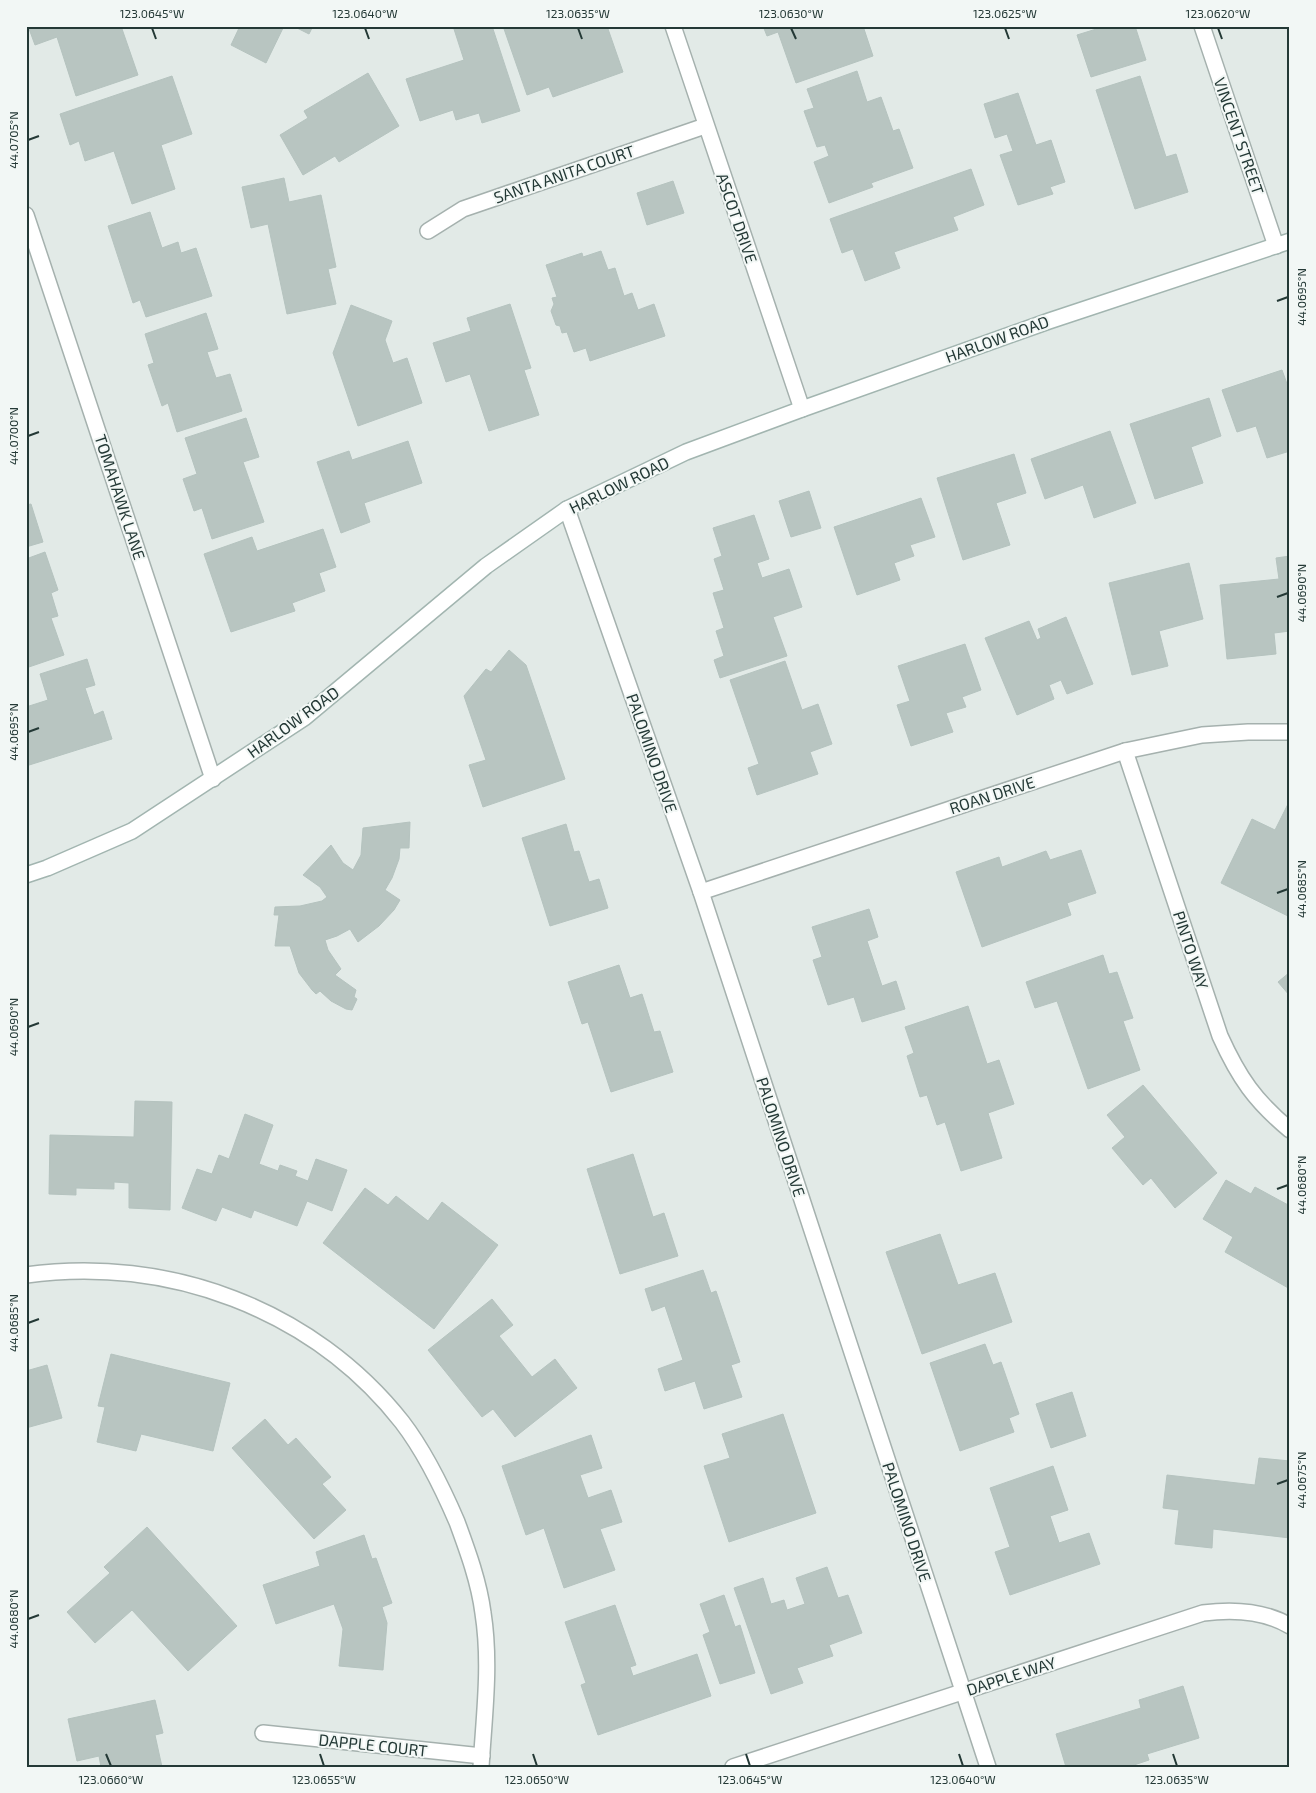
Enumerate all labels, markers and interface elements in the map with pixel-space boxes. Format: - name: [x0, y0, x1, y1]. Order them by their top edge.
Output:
- text: 123.0645°W: [120, 6, 184, 20]
- text: 123.0640°W: [332, 6, 398, 20]
- text: 123.0635°W: [546, 6, 610, 20]
- text: 123.0630°W: [759, 6, 823, 20]
- text: 123.0625°W: [973, 6, 1037, 20]
- text: 123.0620°W: [1186, 6, 1250, 20]
- street label: VINCENT STREET: [1211, 75, 1268, 197]
- text: 44.0705°N: [6, 111, 20, 169]
- street label: SANTA ANITA COURT: [491, 141, 637, 207]
- street label: ASCOT DRIVE: [713, 170, 762, 266]
- text: 44.0695°N: [1294, 268, 1308, 326]
- street label: HARLOW ROAD: [942, 311, 1051, 366]
- text: 44.0700°N: [6, 407, 20, 465]
- street label: TOMAHAWK LANE: [91, 432, 150, 562]
- street label: HARLOW ROAD: [566, 452, 672, 517]
- text: 44.0690°N: [1294, 564, 1308, 622]
- street label: HARLOW ROAD: [243, 682, 342, 761]
- street label: PALOMINO DRIVE: [623, 691, 682, 815]
- text: 44.0695°N: [6, 703, 20, 761]
- street label: ROAN DRIVE: [947, 772, 1037, 817]
- text: 44.0685°N: [1294, 860, 1308, 918]
- street label: PINTO WAY: [1170, 908, 1213, 991]
- text: 44.0690°N: [6, 998, 20, 1056]
- street label: PALOMINO DRIVE: [753, 1075, 810, 1199]
- text: 44.0680°N: [1294, 1156, 1308, 1214]
- text: 44.0685°N: [6, 1294, 20, 1352]
- text: 44.0675°N: [1294, 1451, 1308, 1509]
- street label: PALOMINO DRIVE: [879, 1460, 936, 1584]
- text: 44.0680°N: [6, 1590, 20, 1648]
- street label: DAPPLE WAY: [964, 1652, 1058, 1699]
- street label: DAPPLE COURT: [318, 1729, 428, 1760]
- text: 123.0660°W: [79, 1772, 143, 1786]
- text: 123.0655°W: [292, 1772, 356, 1786]
- text: 123.0650°W: [505, 1772, 569, 1786]
- text: 123.0645°W: [718, 1772, 782, 1786]
- text: 123.0640°W: [930, 1772, 996, 1786]
- text: 123.0635°W: [1145, 1772, 1209, 1786]

